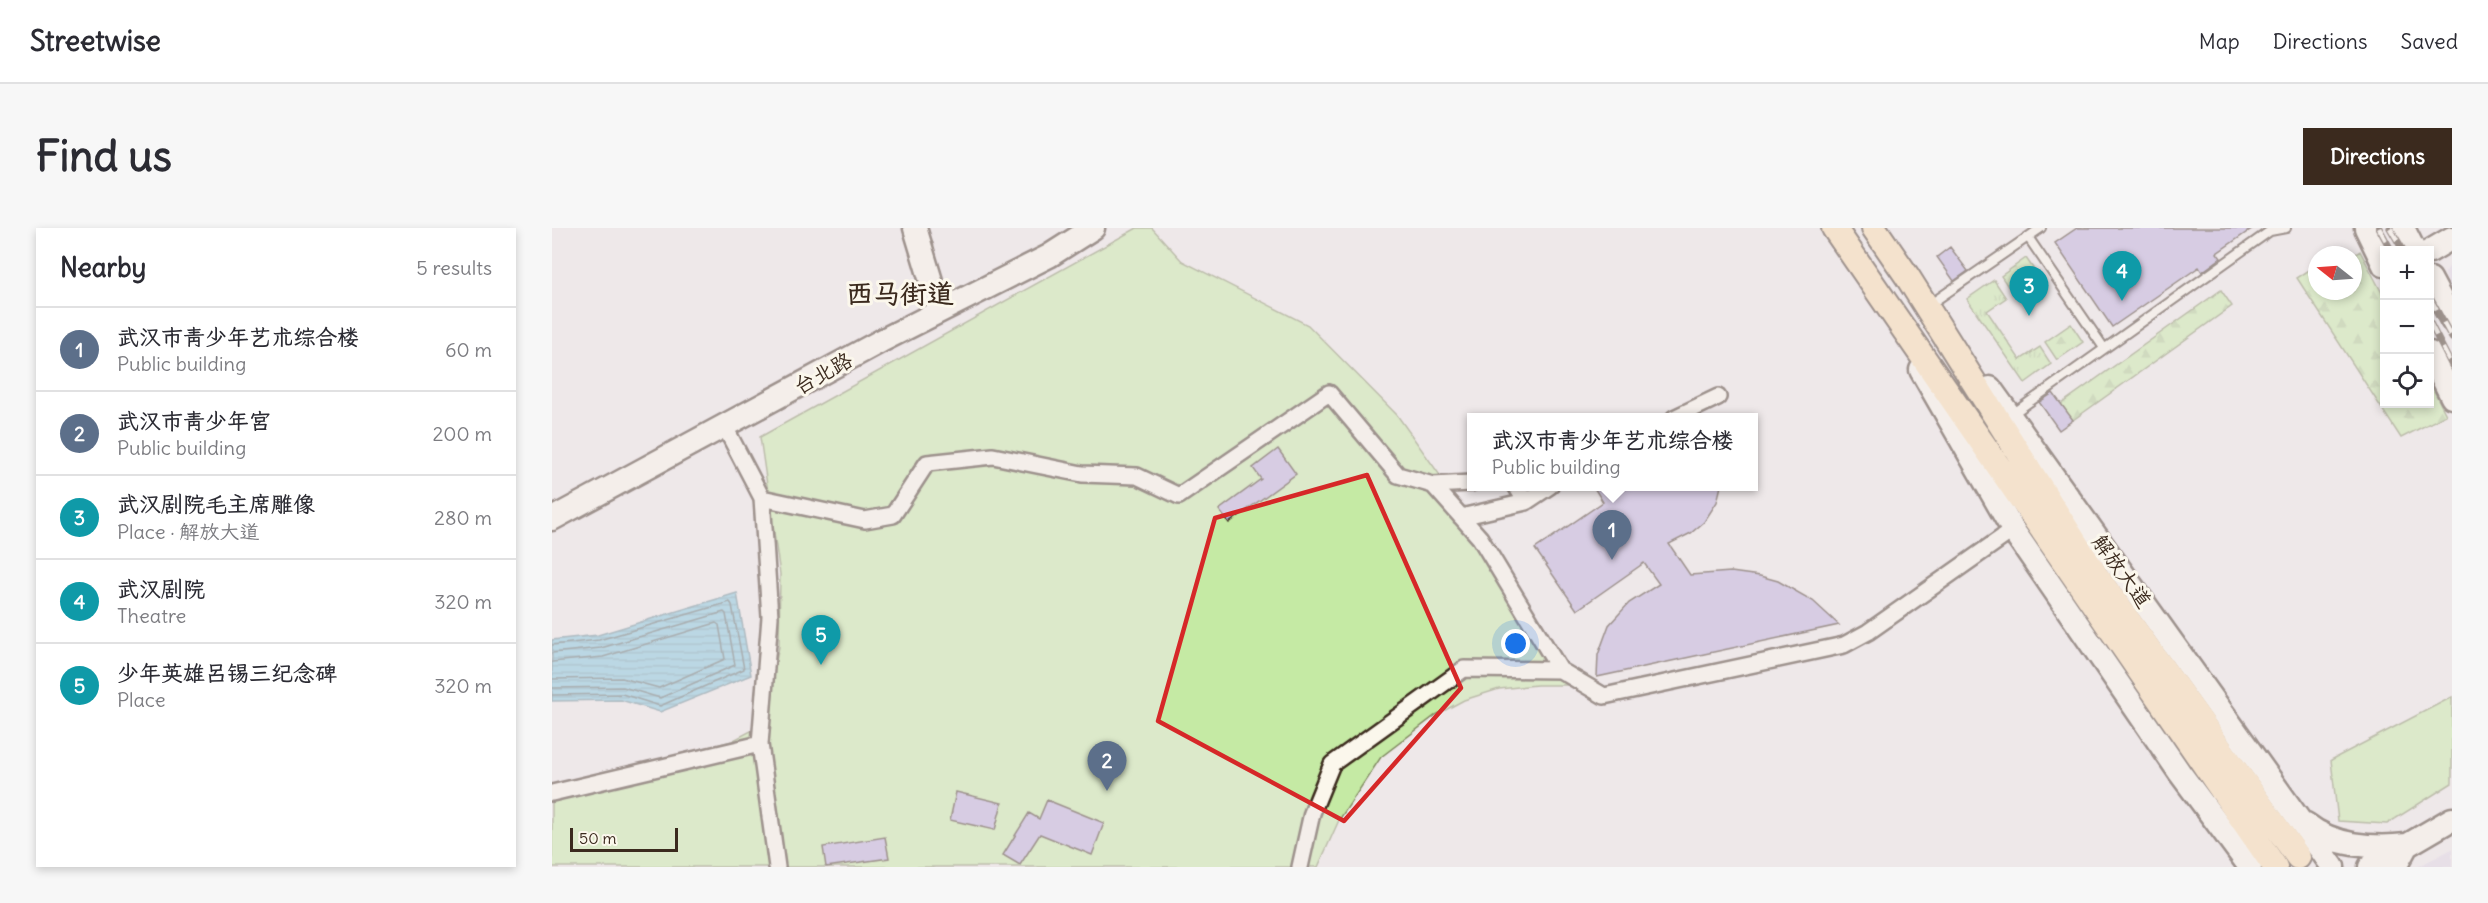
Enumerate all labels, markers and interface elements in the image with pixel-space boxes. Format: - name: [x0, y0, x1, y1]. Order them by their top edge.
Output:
- text: Streetwise: [30, 23, 161, 59]
- text: Map: [2199, 28, 2240, 55]
- text: Directions: [2273, 28, 2367, 55]
- text: Saved: [2400, 28, 2458, 55]
- button: Directions: [2303, 128, 2452, 185]
- text: Find us: [36, 130, 172, 182]
- north arrow: [2308, 246, 2362, 300]
- map controls: [2380, 246, 2434, 408]
- button: +: [2380, 246, 2434, 300]
- text: Nearby: [60, 251, 146, 284]
- pin: 4: [2102, 251, 2142, 301]
- text: 5 results: [416, 255, 492, 280]
- pin: 3: [2010, 266, 2048, 316]
- district label: 西马街道: [846, 276, 954, 310]
- button: −: [2380, 300, 2434, 354]
- text: 武汉市青少年艺术综合楼: [117, 323, 359, 351]
- text: 1: [76, 337, 83, 362]
- text: 60 m: [445, 337, 492, 362]
- street label: 台北路: [789, 346, 857, 400]
- text: Public building: [117, 351, 246, 376]
- button: locate: [2380, 354, 2434, 408]
- text: 武汉市青少年宫: [117, 407, 271, 435]
- popup: [1467, 413, 1758, 491]
- text: 2: [74, 421, 85, 446]
- text: 200 m: [432, 421, 492, 446]
- text: 武汉市青少年艺术综合楼: [1491, 426, 1734, 454]
- text: Public building: [117, 435, 246, 460]
- text: Public building: [1491, 454, 1621, 479]
- text: 武汉剧院毛主席雕像: [117, 490, 315, 518]
- text: 3: [74, 505, 85, 530]
- text: 280 m: [434, 505, 492, 530]
- pin: 1: [1592, 510, 1632, 560]
- text: Place · 解放大道: [117, 519, 259, 544]
- street label: 解放大道: [2086, 529, 2158, 613]
- text: 武汉剧院: [117, 575, 205, 603]
- text: 4: [74, 589, 85, 614]
- text: 320 m: [434, 589, 492, 614]
- text: Theatre: [117, 603, 186, 628]
- pin: 5: [802, 616, 840, 665]
- your location: [1501, 629, 1530, 658]
- text: 少年英雄吕锡三纪念碑: [117, 659, 337, 687]
- text: 5: [74, 673, 85, 698]
- text: 320 m: [434, 673, 492, 698]
- text: Place: [117, 687, 165, 712]
- pin: 2: [1088, 742, 1126, 791]
- scale bar: [570, 825, 678, 852]
- text: 50 m: [579, 828, 617, 848]

